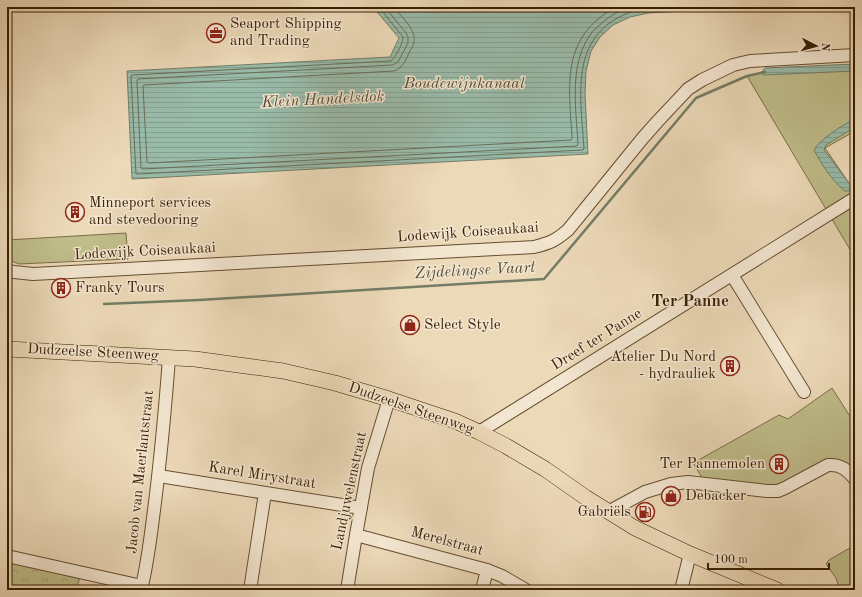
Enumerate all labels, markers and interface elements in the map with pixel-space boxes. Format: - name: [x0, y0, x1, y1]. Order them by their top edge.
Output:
- place label: Seaport Shipping and Trading: [230, 17, 342, 49]
- office icon: Seaport Shipping and Trading: [205, 22, 227, 44]
- north arrow: [796, 26, 836, 66]
- text: N: [818, 42, 830, 52]
- water label: Boudewijnkanaal: [402, 76, 525, 92]
- water label: Klein Handelsdok: [260, 89, 385, 111]
- place label: Minneport services and stevedooring: [89, 196, 211, 228]
- building icon: Minneport services and stevedooring: [64, 201, 86, 223]
- street label: Lodewijk Coiseaukaai: [397, 221, 539, 245]
- street label: Lodewijk Coiseaukaai: [74, 241, 216, 263]
- water label: Zijdelingse Vaart: [414, 260, 537, 282]
- building icon: Franky Tours: [50, 277, 72, 299]
- place label: Franky Tours: [75, 281, 165, 296]
- district label: Ter Panne: [651, 293, 729, 310]
- street label: Dreef ter Panne: [549, 306, 645, 374]
- shop icon: Select Style: [399, 314, 421, 336]
- place label: Select Style: [424, 318, 501, 333]
- street label: Dudzeelse Steenweg: [27, 342, 159, 364]
- place label: Atelier Du Nord - hydrauliek: [610, 350, 716, 382]
- building icon: Atelier Du Nord - hydrauliek: [719, 355, 741, 377]
- street label: Dudzeelse Steenweg: [346, 380, 476, 438]
- street label: Jacob van Maerlantstraat: [125, 389, 157, 555]
- street label: Landjuwelenstraat: [330, 430, 370, 552]
- building icon: Ter Pannemolen: [768, 453, 790, 475]
- place label: Ter Pannemolen: [660, 457, 765, 472]
- street label: Karel Mirystraat: [207, 460, 317, 492]
- shop icon: Debacker: [660, 485, 682, 507]
- place label: Debacker: [685, 489, 746, 504]
- fuel station icon: Gabriëls: [634, 501, 656, 523]
- place label: Gabriëls: [577, 505, 631, 520]
- street label: Merelstraat: [409, 525, 485, 559]
- scale bar: [708, 545, 829, 571]
- text: 100 m: [714, 554, 748, 566]

